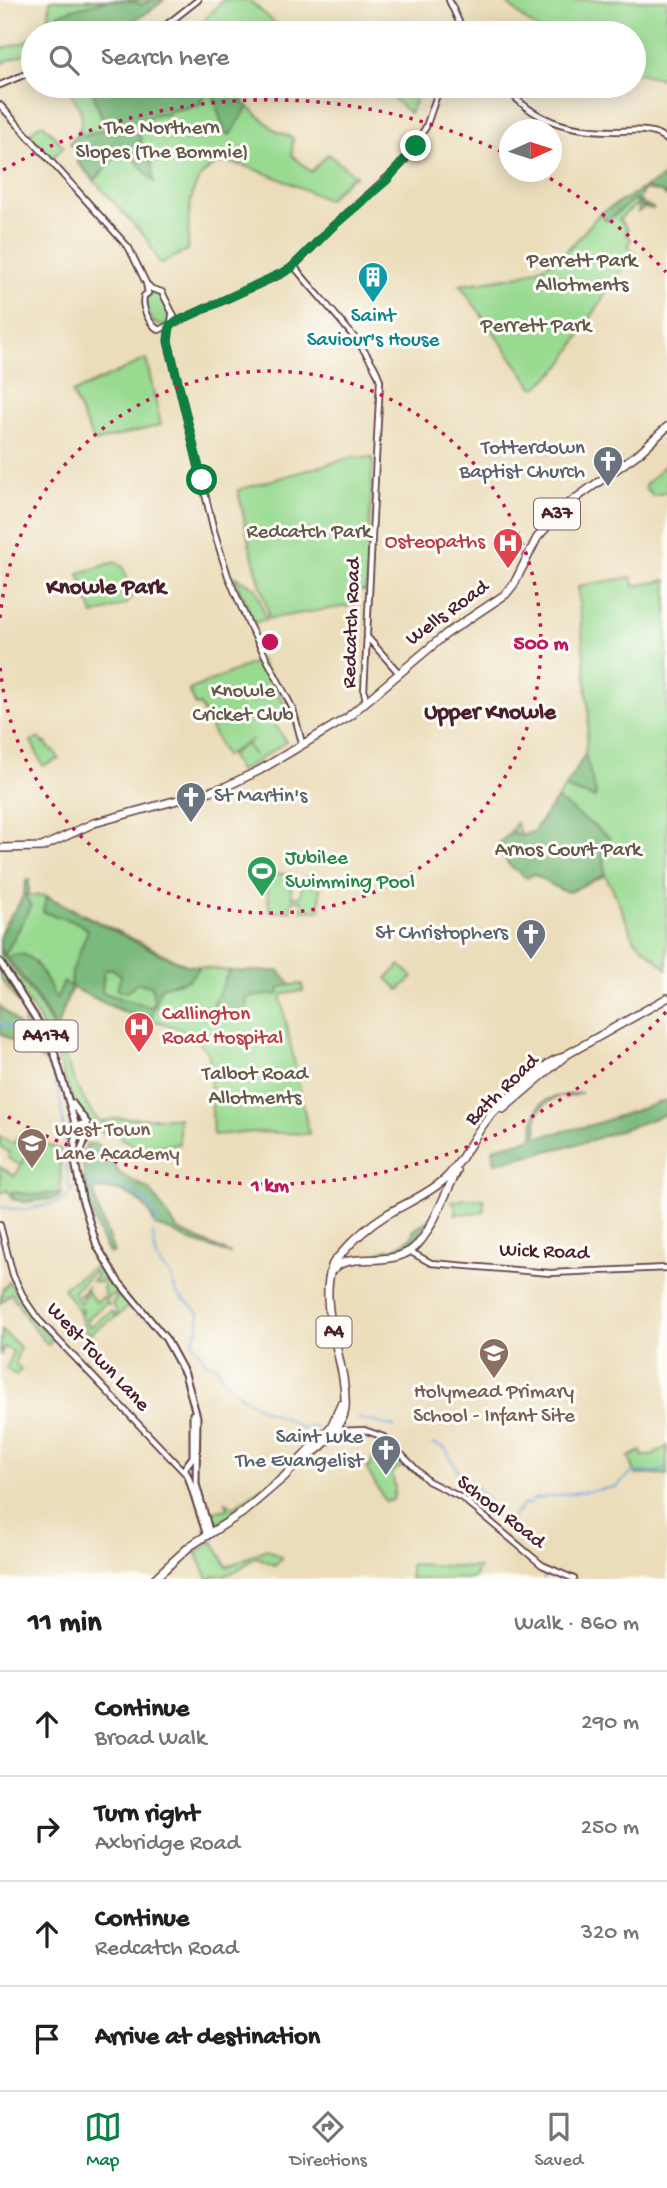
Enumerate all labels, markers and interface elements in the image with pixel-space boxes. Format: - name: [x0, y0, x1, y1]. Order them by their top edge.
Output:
- search box: [21, 21, 646, 98]
- icon: search: [45, 41, 83, 79]
- text: Search here: [101, 44, 229, 75]
- park label: The Northern Slopes (The Bommie): [75, 117, 249, 166]
- north arrow: [499, 119, 562, 182]
- route end: [400, 130, 431, 161]
- park label: Perrett Park Allotments: [526, 250, 640, 299]
- building icon: Saint Saviour's House: [356, 260, 390, 304]
- place label: Saint Saviour's House: [307, 305, 441, 354]
- park label: Perrett Park: [480, 315, 594, 340]
- place label: Totterdown Baptist Church: [459, 437, 585, 486]
- church icon: Totterdown Baptist Church: [591, 444, 625, 488]
- route start: [186, 464, 217, 495]
- road number: A37: [534, 499, 580, 530]
- park label: Redcatch Park: [247, 521, 374, 546]
- hospital icon: Osteopaths: [491, 526, 525, 570]
- place label: Osteopaths: [385, 531, 486, 556]
- street label: Redcatch Road: [338, 556, 368, 689]
- district label: Knowle Park: [45, 575, 169, 602]
- street label: Wells Road: [402, 575, 496, 652]
- centre of rings: [258, 630, 282, 654]
- text: 500 m: [514, 633, 568, 658]
- park label: Knowle Cricket Club: [192, 680, 294, 729]
- district label: Upper Knowle: [424, 700, 557, 727]
- church icon: St Martin's: [174, 780, 208, 824]
- place label: St Martin's: [214, 785, 308, 810]
- park label: Arnos Court Park: [495, 839, 644, 864]
- place label: Jubilee Swimming Pool: [285, 847, 415, 896]
- sports icon: Jubilee Swimming Pool: [245, 854, 279, 898]
- church icon: St Christophers: [514, 917, 548, 961]
- place label: St Christophers: [375, 922, 509, 947]
- place label: Callington Road Hospital: [162, 1003, 283, 1052]
- hospital icon: Callington Road Hospital: [122, 1010, 156, 1054]
- road number: A4174: [14, 1020, 78, 1052]
- street label: Bath Road: [460, 1049, 546, 1133]
- park label: Talbot Road Allotments: [201, 1063, 310, 1112]
- place label: West Town Lane Academy: [55, 1119, 180, 1168]
- school or university icon: West Town Lane Academy: [15, 1126, 49, 1170]
- text: 1 km: [250, 1175, 289, 1200]
- street label: Wick Road: [499, 1239, 591, 1267]
- street label: West Town Lane: [40, 1298, 155, 1419]
- road number: A4: [316, 1316, 352, 1348]
- school or university icon: Holymead Primary School - Infant Site: [477, 1336, 511, 1380]
- place label: Holymead Primary School - Infant Site: [413, 1381, 576, 1430]
- place label: Saint Luke The Evangelist: [235, 1426, 365, 1475]
- church icon: Saint Luke The Evangelist: [369, 1433, 403, 1477]
- street label: School Road: [451, 1471, 551, 1556]
- text: 11 min: [28, 1607, 101, 1642]
- text: Walk · 860 m: [514, 1611, 639, 1638]
- text: Continue: [95, 1695, 189, 1726]
- icon: ahead: [28, 1705, 66, 1743]
- text: 290 m: [581, 1710, 639, 1737]
- text: Broad Walk: [95, 1726, 206, 1753]
- text: Turn right: [95, 1800, 199, 1831]
- icon: right: [28, 1810, 66, 1848]
- text: 250 m: [581, 1815, 639, 1842]
- text: Axbridge Road: [95, 1831, 240, 1858]
- text: Continue: [95, 1905, 189, 1936]
- icon: ahead: [28, 1915, 66, 1953]
- text: 320 m: [581, 1920, 639, 1947]
- text: Redcatch Road: [95, 1936, 238, 1963]
- icon: arrive: [28, 2020, 66, 2058]
- text: Arrive at destination: [95, 2023, 320, 2054]
- tab: Map: [84, 2108, 122, 2173]
- tab: Directions: [290, 2108, 367, 2173]
- tab: Saved: [534, 2108, 583, 2173]

